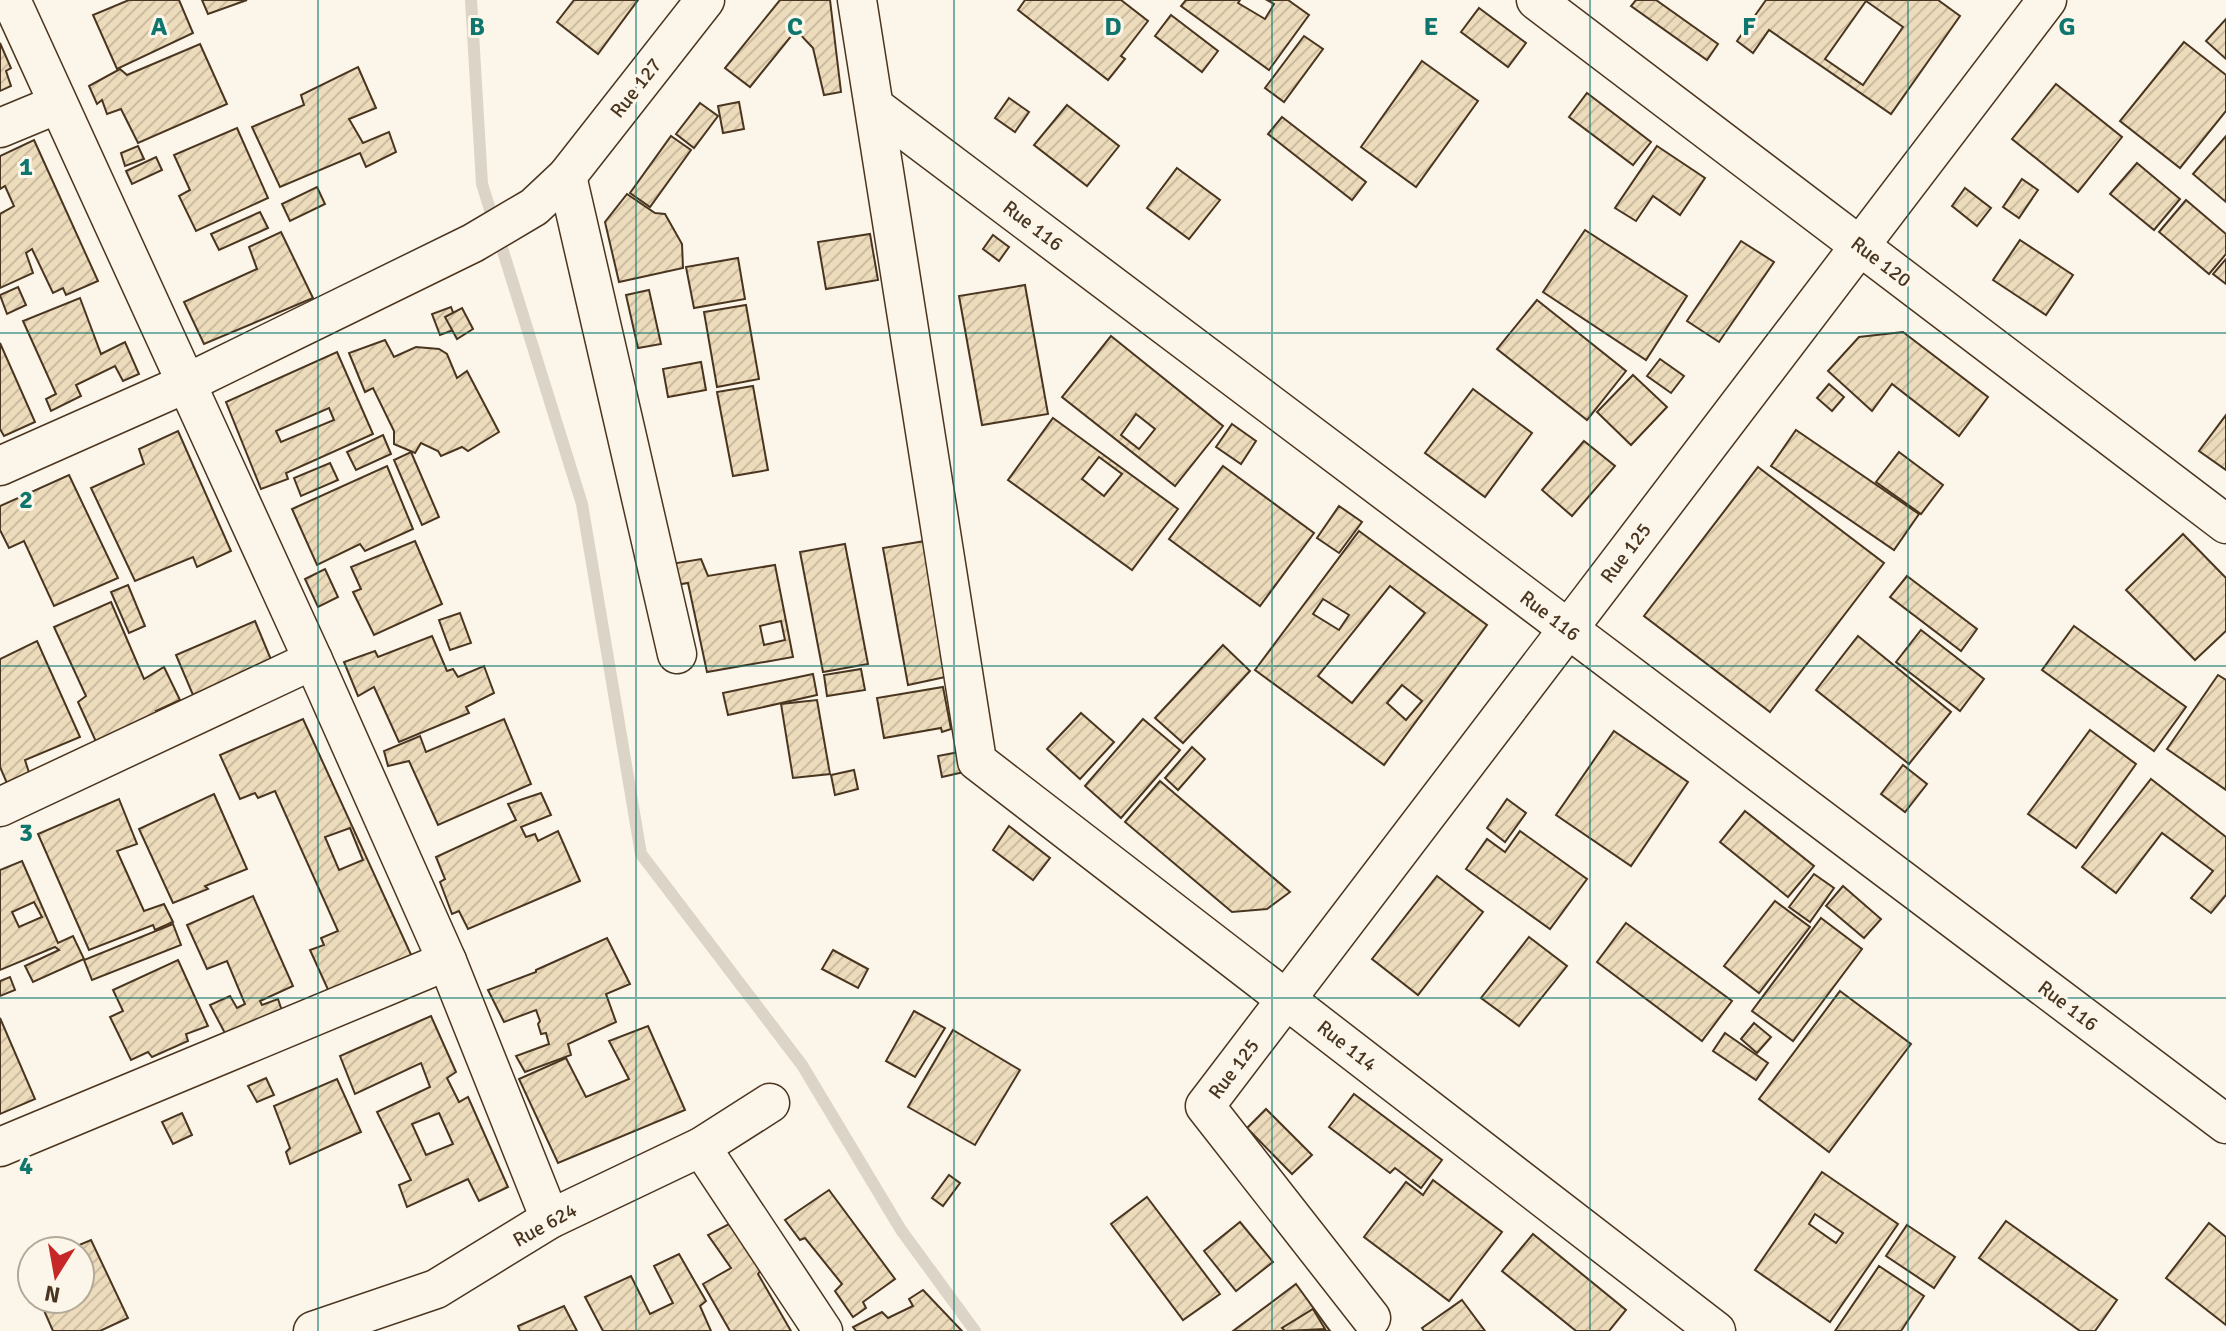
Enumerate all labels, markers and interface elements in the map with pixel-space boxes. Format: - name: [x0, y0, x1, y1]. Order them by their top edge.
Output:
- text: A: [151, 11, 168, 43]
- text: B: [469, 11, 485, 43]
- text: C: [787, 11, 803, 43]
- text: D: [1104, 11, 1122, 43]
- text: E: [1424, 11, 1438, 43]
- text: F: [1742, 11, 1756, 43]
- text: G: [2058, 11, 2076, 43]
- street label: Rue 127: [605, 53, 667, 123]
- text: 1: [19, 151, 33, 183]
- street label: Rue 116: [998, 195, 1068, 257]
- street label: Rue 120: [1846, 231, 1916, 293]
- text: 2: [19, 484, 33, 516]
- street label: Rue 125: [1595, 518, 1657, 588]
- street label: Rue 116: [1515, 585, 1585, 647]
- text: 3: [19, 817, 33, 849]
- street label: Rue 116: [2033, 975, 2103, 1037]
- street label: Rue 114: [1312, 1015, 1382, 1077]
- street label: Rue 125: [1203, 1034, 1265, 1104]
- text: 4: [19, 1150, 33, 1182]
- street label: Rue 624: [509, 1197, 582, 1253]
- north arrow: [16, 1235, 96, 1315]
- text: N: [42, 1279, 62, 1309]

